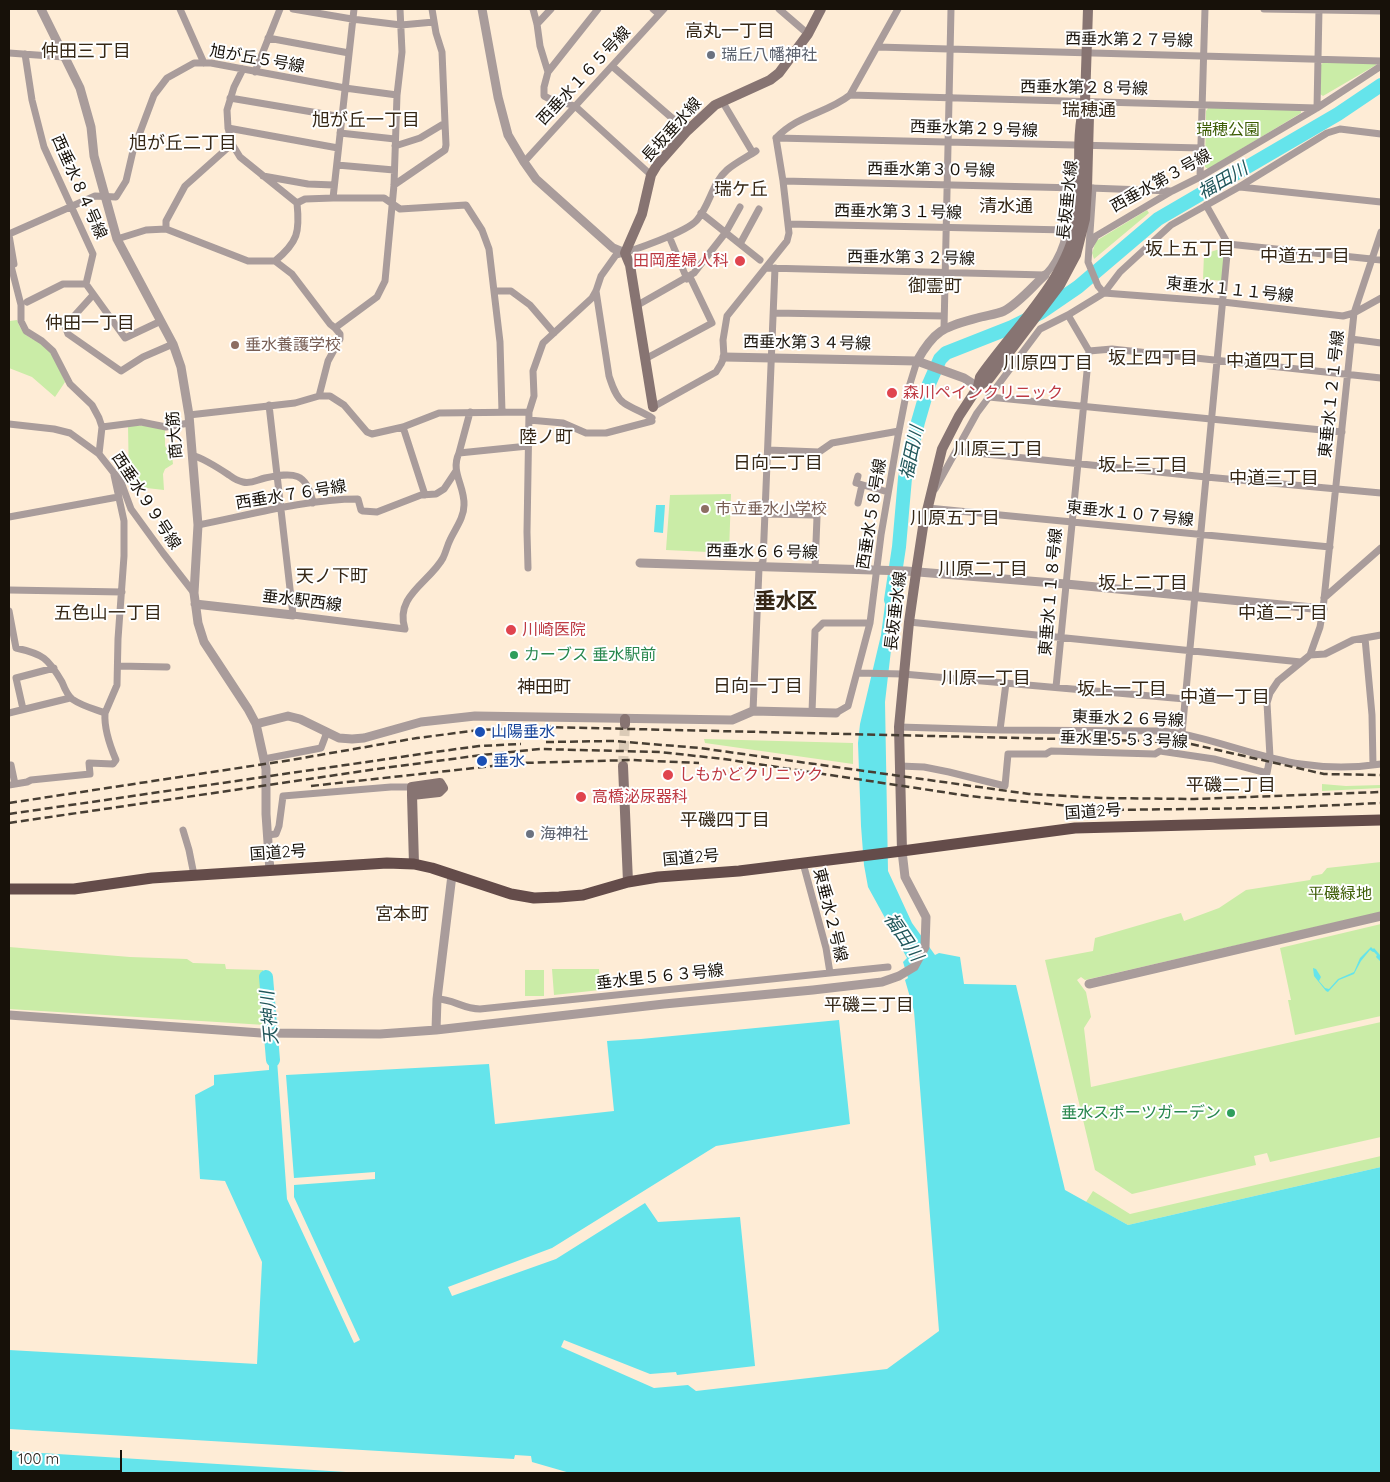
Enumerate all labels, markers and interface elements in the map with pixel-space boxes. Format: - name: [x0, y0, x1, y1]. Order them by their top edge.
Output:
- district label: 高丸一丁目: [685, 21, 775, 43]
- street label: 西垂水１６５号線: [533, 23, 635, 129]
- street label: 西垂水第２７号線: [1065, 29, 1193, 51]
- district label: 仲田三丁目: [41, 41, 131, 63]
- street label: 旭が丘５号線: [208, 41, 306, 77]
- place label: 瑞丘八幡神社: [721, 45, 817, 65]
- marker: 瑞丘八幡神社: [705, 49, 717, 61]
- street label: 西垂水第２８号線: [1020, 77, 1148, 99]
- street label: 長坂垂水線: [638, 94, 706, 166]
- district label: 瑞穂通: [1062, 100, 1116, 122]
- district label: 旭が丘一丁目: [312, 110, 420, 132]
- street label: 西垂水第２９号線: [910, 117, 1038, 141]
- park label: 瑞穂公園: [1196, 120, 1260, 140]
- street label: 西垂水８４号線: [47, 132, 111, 242]
- district label: 旭が丘二丁目: [129, 133, 237, 155]
- street label: 西垂水第３号線: [1107, 145, 1215, 217]
- water label: 福田川: [1194, 158, 1252, 204]
- street label: 西垂水第３０号線: [867, 159, 995, 181]
- street label: 長坂垂水線: [1054, 159, 1082, 241]
- district label: 瑞ケ丘: [714, 179, 768, 201]
- district label: 清水通: [979, 196, 1033, 218]
- street label: 西垂水第３１号線: [834, 201, 962, 223]
- district label: 坂上五丁目: [1145, 239, 1235, 261]
- district label: 中道五丁目: [1260, 246, 1350, 268]
- street label: 西垂水第３２号線: [847, 247, 975, 269]
- place label: 田岡産婦人科: [633, 251, 729, 271]
- marker: 田岡産婦人科: [733, 254, 747, 268]
- street label: 東垂水１１１号線: [1165, 274, 1295, 306]
- district label: 御霊町: [908, 276, 962, 298]
- district label: 仲田一丁目: [45, 313, 135, 335]
- street label: 東垂水１２１号線: [1316, 329, 1348, 459]
- street label: 西垂水第３４号線: [743, 332, 871, 354]
- place label: 垂水養護学校: [245, 335, 341, 355]
- marker: 垂水養護学校: [229, 339, 241, 351]
- district label: 坂上四丁目: [1108, 348, 1198, 370]
- district label: 中道四丁目: [1226, 351, 1316, 373]
- district label: 川原四丁目: [1003, 353, 1093, 375]
- place label: 森川ペインクリニック: [903, 383, 1063, 403]
- marker: 森川ペインクリニック: [885, 386, 899, 400]
- street label: 商大筋: [163, 410, 187, 460]
- water label: 福田川: [896, 424, 928, 482]
- district label: 陸ノ町: [519, 427, 573, 449]
- district label: 川原三丁目: [953, 439, 1043, 461]
- street label: 西垂水９９号線: [107, 449, 185, 553]
- district label: 日向二丁目: [733, 453, 823, 475]
- district label: 坂上三丁目: [1098, 455, 1188, 477]
- street label: 西垂水５８号線: [854, 457, 890, 571]
- district label: 中道三丁目: [1229, 468, 1319, 490]
- street label: 西垂水７６号線: [234, 477, 348, 513]
- street label: 東垂水１０７号線: [1065, 498, 1195, 530]
- place label: 市立垂水小学校: [715, 499, 827, 519]
- marker: 市立垂水小学校: [699, 503, 711, 515]
- district label: 川原五丁目: [910, 508, 1000, 530]
- street label: 東垂水１１８号線: [1036, 527, 1066, 657]
- street label: 西垂水６６号線: [706, 541, 818, 563]
- district label: 川原二丁目: [938, 559, 1028, 581]
- district label: 天ノ下町: [296, 566, 368, 588]
- street label: 長坂垂水線: [882, 570, 910, 652]
- district label: 坂上二丁目: [1098, 573, 1188, 595]
- street label: 垂水駅西線: [261, 587, 343, 615]
- district label: 垂水区: [755, 589, 817, 615]
- district label: 五色山一丁目: [54, 603, 162, 625]
- district label: 中道二丁目: [1238, 603, 1328, 625]
- place label: 川崎医院: [522, 620, 586, 640]
- marker: 川崎医院: [504, 623, 518, 637]
- place label: カーブス 垂水駅前: [524, 645, 656, 665]
- marker: カーブス 垂水駅前: [508, 649, 520, 661]
- district label: 川原一丁目: [941, 668, 1031, 690]
- district label: 日向一丁目: [713, 676, 803, 698]
- district label: 神田町: [517, 677, 571, 699]
- district label: 坂上一丁目: [1077, 679, 1167, 701]
- district label: 中道一丁目: [1180, 687, 1270, 709]
- street label: 東垂水２６号線: [1072, 707, 1184, 731]
- place label: 山陽垂水: [491, 722, 555, 742]
- marker: 山陽垂水: [473, 725, 487, 739]
- street label: 垂水里５５３号線: [1060, 728, 1188, 752]
- place label: 垂水: [493, 751, 525, 771]
- marker: 垂水: [475, 754, 489, 768]
- place label: しもかどクリニック: [679, 765, 823, 785]
- marker: しもかどクリニック: [661, 768, 675, 782]
- district label: 平磯二丁目: [1186, 775, 1276, 797]
- place label: 高橋泌尿器科: [592, 787, 688, 807]
- marker: 高橋泌尿器科: [574, 790, 588, 804]
- street label: 国道2号: [1064, 800, 1122, 824]
- district label: 平磯四丁目: [680, 810, 770, 832]
- place label: 海神社: [540, 824, 588, 844]
- marker: 海神社: [524, 828, 536, 840]
- street label: 国道2号: [249, 841, 307, 865]
- street label: 国道2号: [662, 846, 720, 870]
- street label: 東垂水２号線: [809, 866, 851, 964]
- park label: 平磯緑地: [1308, 884, 1372, 904]
- district label: 宮本町: [375, 904, 429, 926]
- water label: 福田川: [879, 909, 927, 965]
- street label: 垂水里５６３号線: [595, 961, 725, 993]
- water label: 天神川: [257, 990, 283, 1046]
- district label: 平磯三丁目: [824, 995, 914, 1017]
- place label: 垂水スポーツガーデン: [1061, 1103, 1221, 1123]
- marker: 垂水スポーツガーデン: [1225, 1107, 1237, 1119]
- scale bar: [12, 1440, 125, 1472]
- text: 100 m: [18, 1449, 59, 1468]

